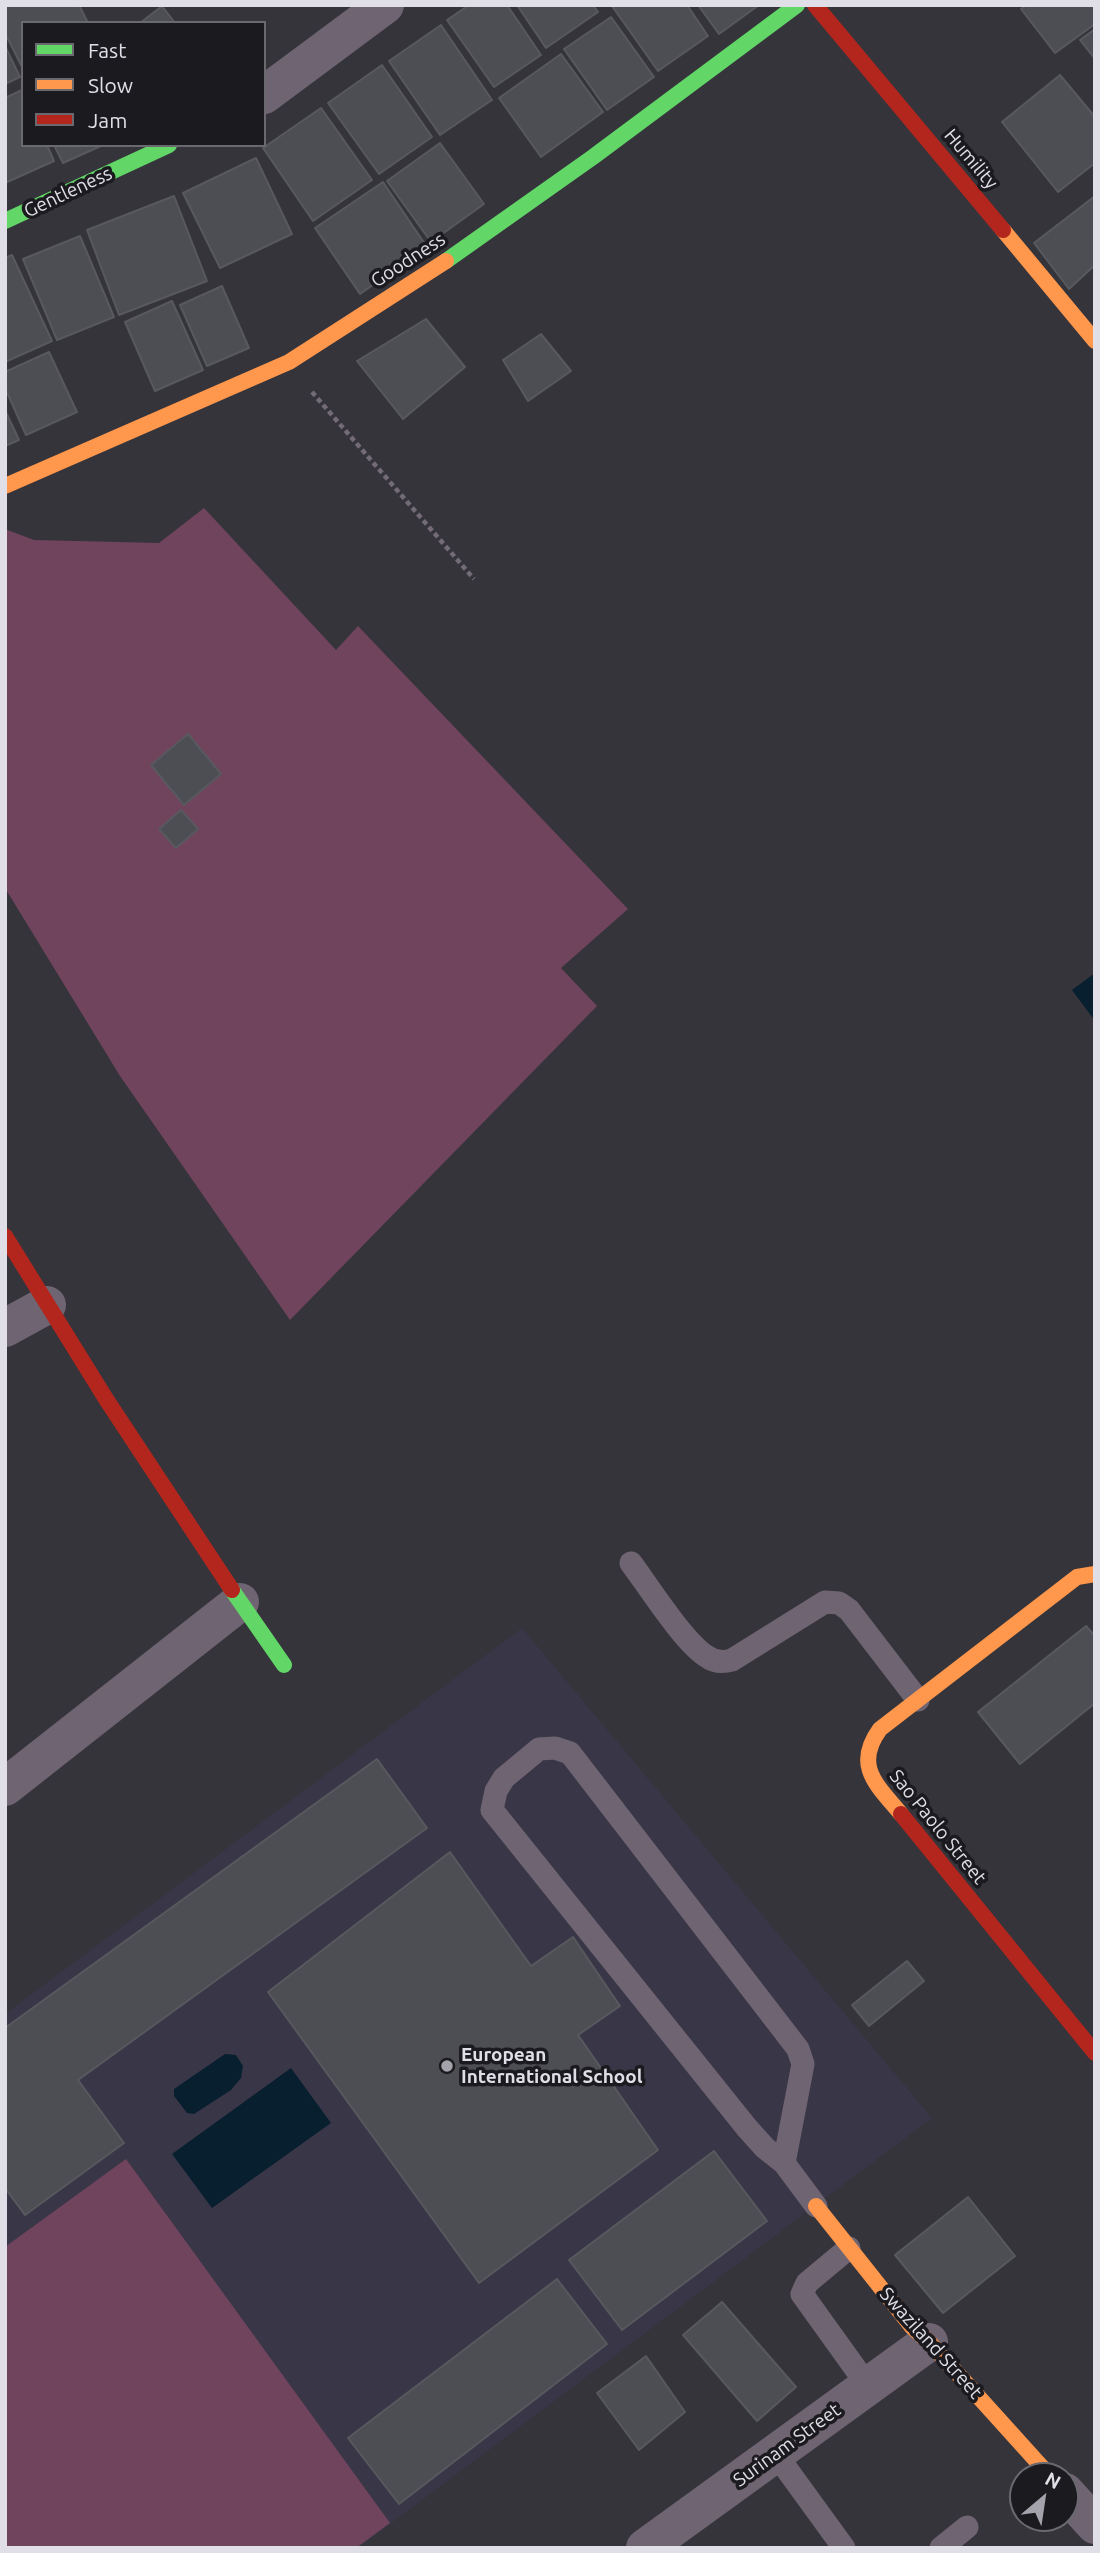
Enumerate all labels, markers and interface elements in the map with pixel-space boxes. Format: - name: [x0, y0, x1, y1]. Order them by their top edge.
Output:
- legend: [21, 21, 266, 147]
- text: Fast: [88, 38, 126, 62]
- text: Slow: [88, 73, 133, 97]
- text: Jam: [88, 108, 127, 132]
- street label: Humility: [939, 124, 1003, 194]
- street label: Gentleness: [20, 162, 116, 222]
- street label: Goodness: [367, 228, 449, 292]
- street label: Sao Paolo Street: [885, 1765, 991, 1889]
- place label: European International School: [461, 2044, 642, 2088]
- marker: European International School: [439, 2058, 455, 2074]
- street label: Swaziland Street: [875, 2283, 987, 2403]
- street label: Surinam Street: [729, 2398, 845, 2492]
- north arrow: [1009, 2462, 1079, 2532]
- text: N: [1042, 2467, 1065, 2493]

